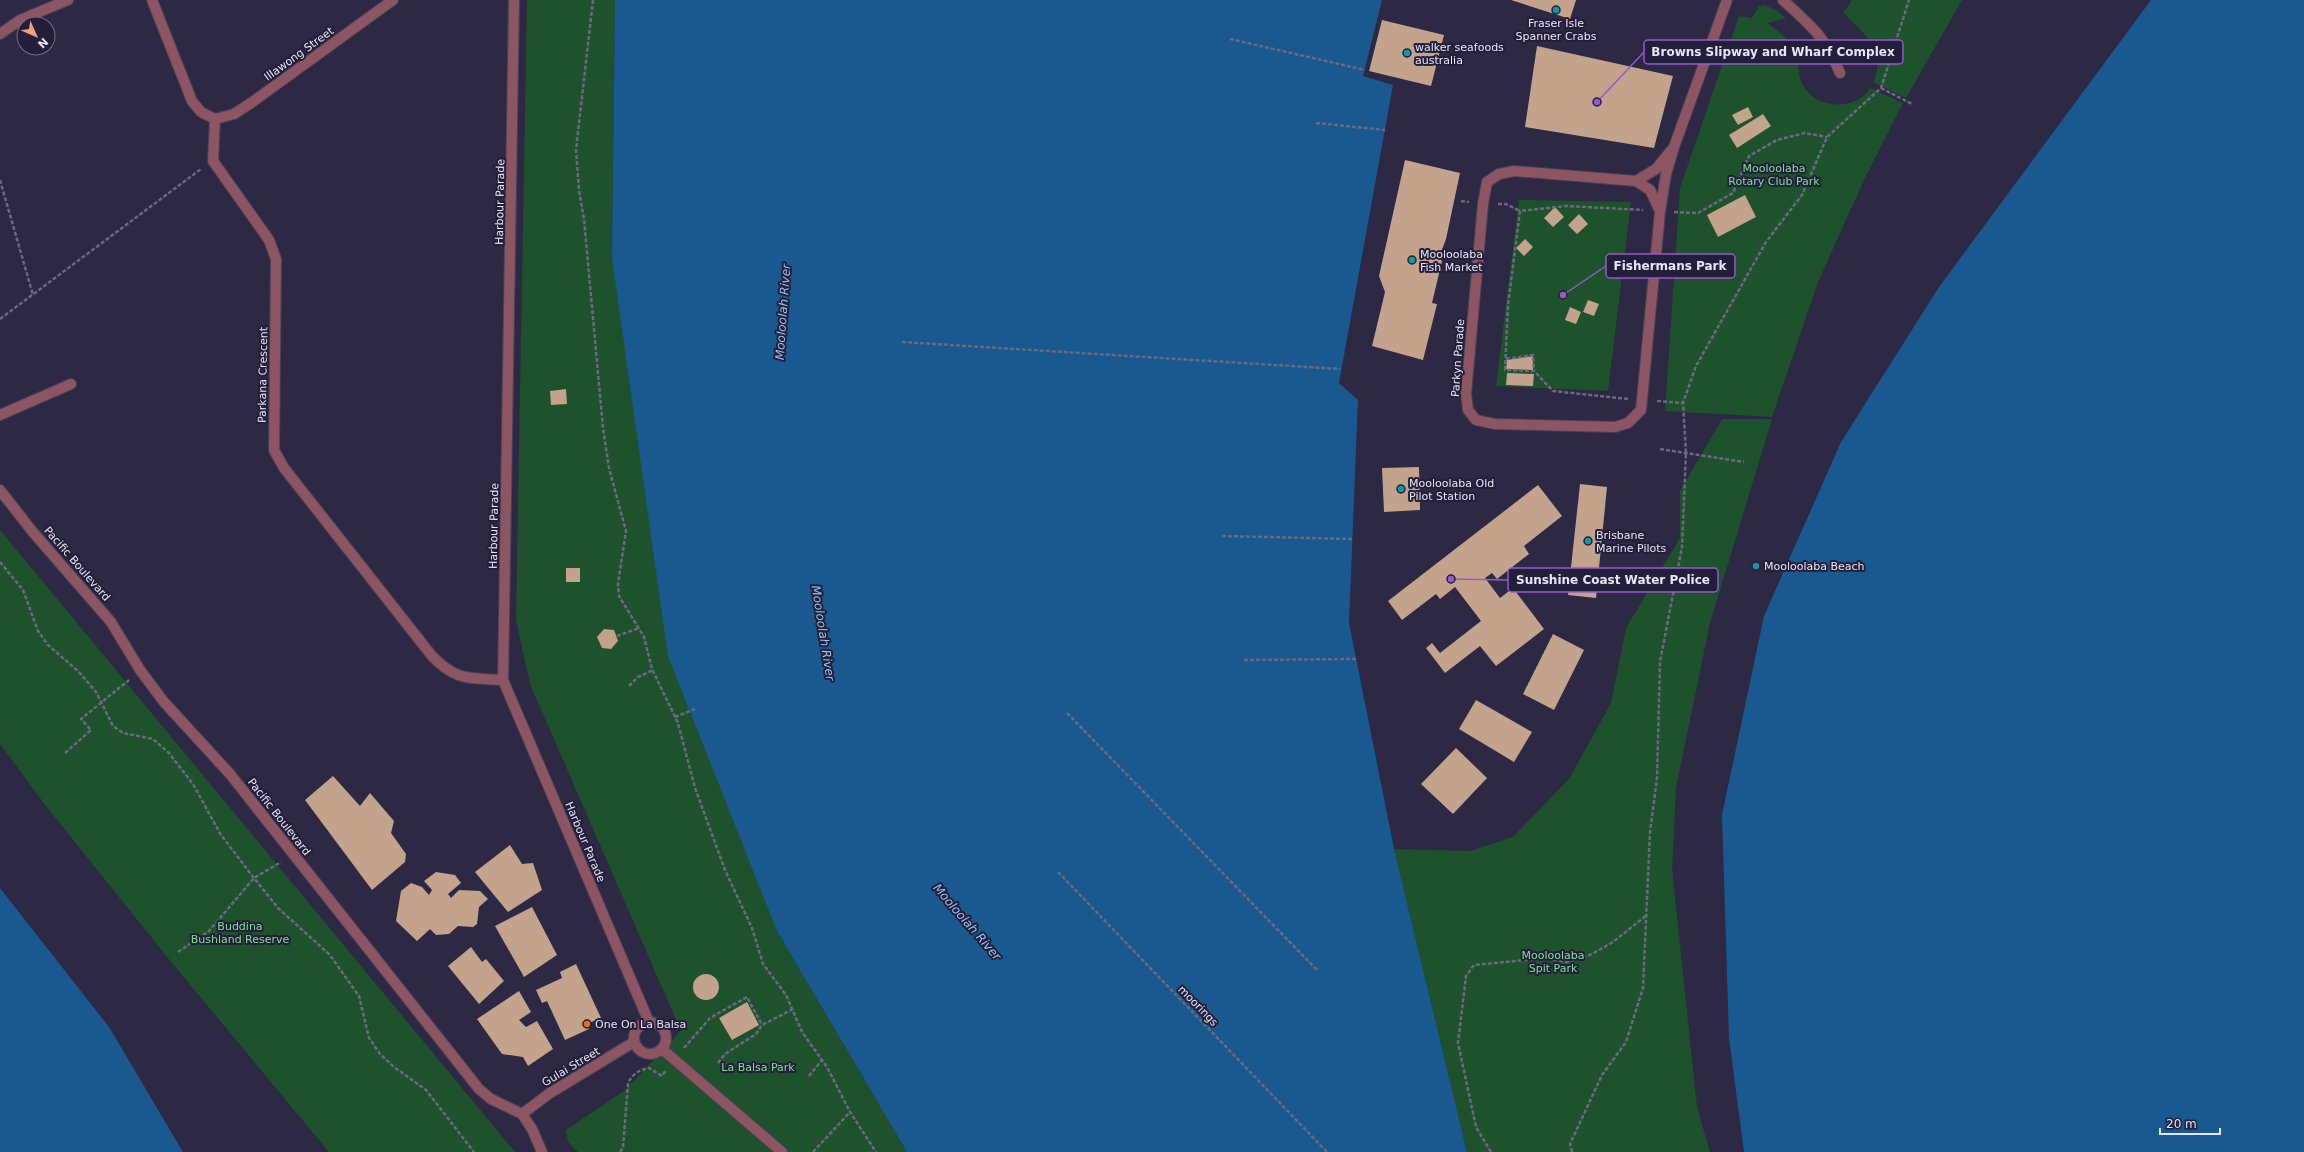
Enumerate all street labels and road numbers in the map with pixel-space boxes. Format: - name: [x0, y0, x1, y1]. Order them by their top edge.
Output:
- street label: Illawong Street: [262, 24, 337, 84]
- street label: Harbour Parade: [493, 159, 507, 245]
- street label: Parkyn Parade: [1449, 318, 1467, 397]
- street label: Parkana Crescent: [256, 326, 270, 423]
- street label: Harbour Parade: [487, 483, 501, 569]
- street label: Pacific Boulevard: [41, 524, 113, 604]
- street label: Pacific Boulevard: [245, 776, 313, 858]
- street label: Harbour Parade: [562, 800, 608, 884]
- street label: moorings: [1175, 983, 1221, 1029]
- street label: Gulai Street: [540, 1044, 603, 1089]

